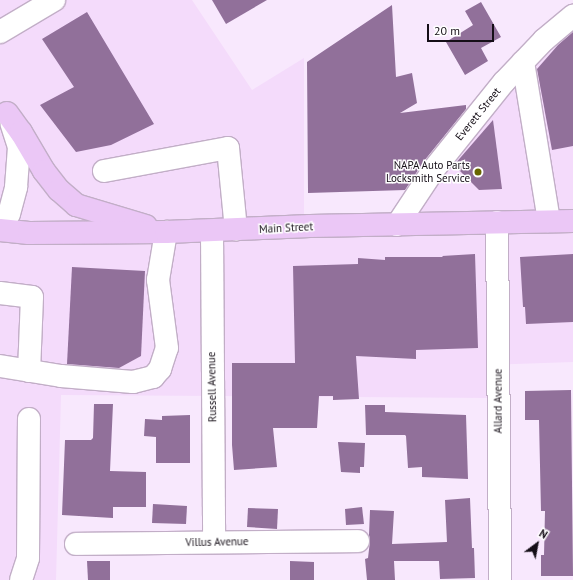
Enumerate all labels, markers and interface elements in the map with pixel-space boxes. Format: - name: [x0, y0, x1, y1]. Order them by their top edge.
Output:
- scale bar: [429, 16, 496, 42]
- text: 20 m: [434, 23, 460, 38]
- street label: Everett Street: [453, 85, 503, 143]
- place label: NAPA Auto Parts Locksmith Service: [386, 159, 470, 185]
- marker: NAPA Auto Parts Locksmith Service: [473, 167, 483, 177]
- street label: Main Street: [259, 220, 313, 236]
- street label: Russell Avenue: [205, 351, 219, 423]
- street label: Allard Avenue: [491, 368, 505, 434]
- north arrow: [517, 524, 557, 564]
- text: N: [537, 526, 550, 542]
- street label: Villus Avenue: [185, 535, 249, 549]

